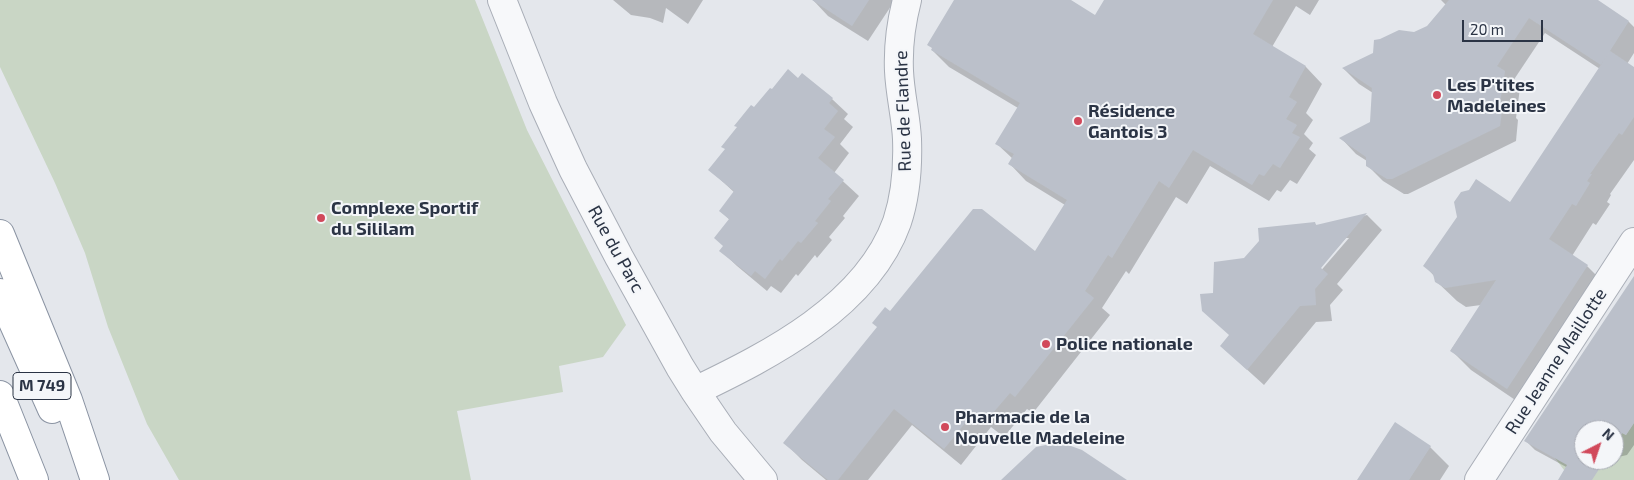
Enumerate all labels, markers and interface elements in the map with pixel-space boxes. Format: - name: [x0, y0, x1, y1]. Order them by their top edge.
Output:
- scale bar: [1464, 10, 1545, 42]
- text: 20 m: [1470, 20, 1504, 38]
- street label: Rue de Flandre: [890, 50, 916, 172]
- place label: Les P'tites Madeleines: [1447, 74, 1546, 116]
- marker: Les P'tites Madeleines: [1431, 89, 1443, 101]
- place label: Résidence Gantois 3: [1088, 100, 1175, 142]
- marker: Résidence Gantois 3: [1072, 115, 1084, 127]
- place label: Complexe Sportif du Sililam: [331, 197, 478, 240]
- street label: Rue du Parc: [583, 202, 649, 296]
- marker: Complexe Sportif du Sililam: [315, 212, 327, 224]
- street label: Rue Jeanne Maillotte: [1501, 284, 1611, 438]
- place label: Police nationale: [1056, 333, 1193, 355]
- marker: Police nationale: [1040, 338, 1052, 350]
- road number: M 749: [13, 372, 71, 400]
- place label: Pharmacie de la Nouvelle Madeleine: [955, 406, 1125, 448]
- north arrow: [1574, 420, 1624, 470]
- marker: Pharmacie de la Nouvelle Madeleine: [939, 421, 951, 433]
- text: N: [1599, 424, 1618, 444]

